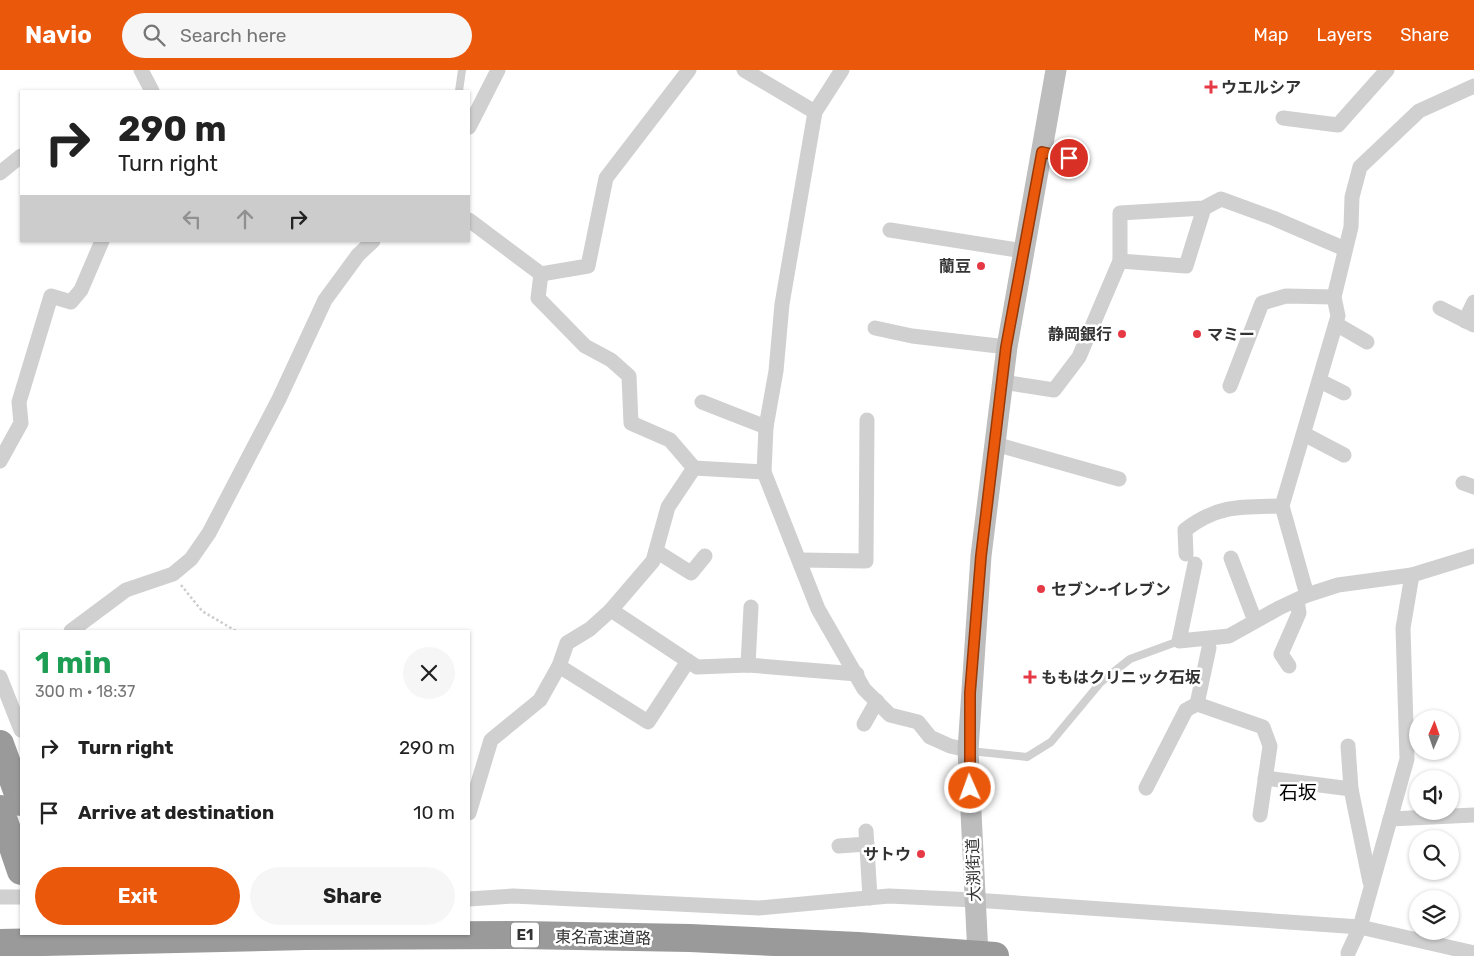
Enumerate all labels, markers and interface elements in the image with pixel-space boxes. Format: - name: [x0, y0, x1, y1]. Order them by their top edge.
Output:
- search box: [122, 13, 472, 58]
- text: Navio: [25, 21, 92, 49]
- icon: search: [140, 21, 168, 49]
- text: Search here: [180, 24, 286, 47]
- text: Map: [1254, 24, 1289, 46]
- text: Layers: [1317, 24, 1372, 46]
- text: Share: [1400, 24, 1449, 46]
- place label: ウエルシア: [1221, 78, 1301, 97]
- marker: ウエルシア: [1205, 81, 1217, 93]
- text: 290 m: [118, 108, 227, 150]
- icon: right: [35, 110, 100, 175]
- pin: [1048, 137, 1090, 179]
- icon: arrive: [1055, 144, 1083, 172]
- text: Turn right: [118, 150, 218, 177]
- icon: left: [178, 205, 206, 233]
- icon: ahead: [231, 205, 259, 233]
- icon: right: [284, 205, 312, 233]
- place label: 蘭豆: [939, 257, 971, 276]
- marker: 蘭豆: [975, 260, 987, 272]
- place label: 静岡銀行: [1048, 325, 1112, 344]
- place label: マミー: [1207, 325, 1255, 344]
- marker: 静岡銀行: [1116, 328, 1128, 340]
- marker: マミー: [1191, 328, 1203, 340]
- place label: セブン-イレブン: [1051, 580, 1171, 599]
- marker: セブン-イレブン: [1035, 583, 1047, 595]
- text: 1 min: [35, 645, 112, 681]
- button: close: [403, 647, 455, 699]
- place label: ももはクリニック石坂: [1041, 668, 1201, 687]
- marker: ももはクリニック石坂: [1023, 670, 1037, 684]
- text: 300 m · 18:37: [35, 682, 135, 701]
- north arrow: [1409, 710, 1459, 760]
- map controls: [1409, 710, 1459, 940]
- icon: right: [35, 734, 63, 762]
- text: Turn right: [78, 736, 173, 759]
- text: 290 m: [399, 736, 455, 759]
- position arrow: [943, 761, 995, 813]
- button: sound: [1409, 770, 1459, 820]
- district label: 石坂: [1279, 781, 1317, 804]
- icon: arrive: [35, 799, 63, 827]
- text: Arrive at destination: [78, 801, 274, 824]
- text: 10 m: [413, 801, 455, 824]
- button: search: [1409, 830, 1459, 880]
- street label: 大渕街道: [963, 838, 984, 902]
- place label: サトウ: [863, 845, 911, 864]
- marker: サトウ: [915, 848, 927, 860]
- button: Exit: [35, 867, 240, 925]
- button: Share: [250, 867, 455, 925]
- button: layers: [1409, 890, 1459, 940]
- road number: E1: [511, 922, 539, 948]
- street label: 東名高速道路: [555, 927, 651, 948]

